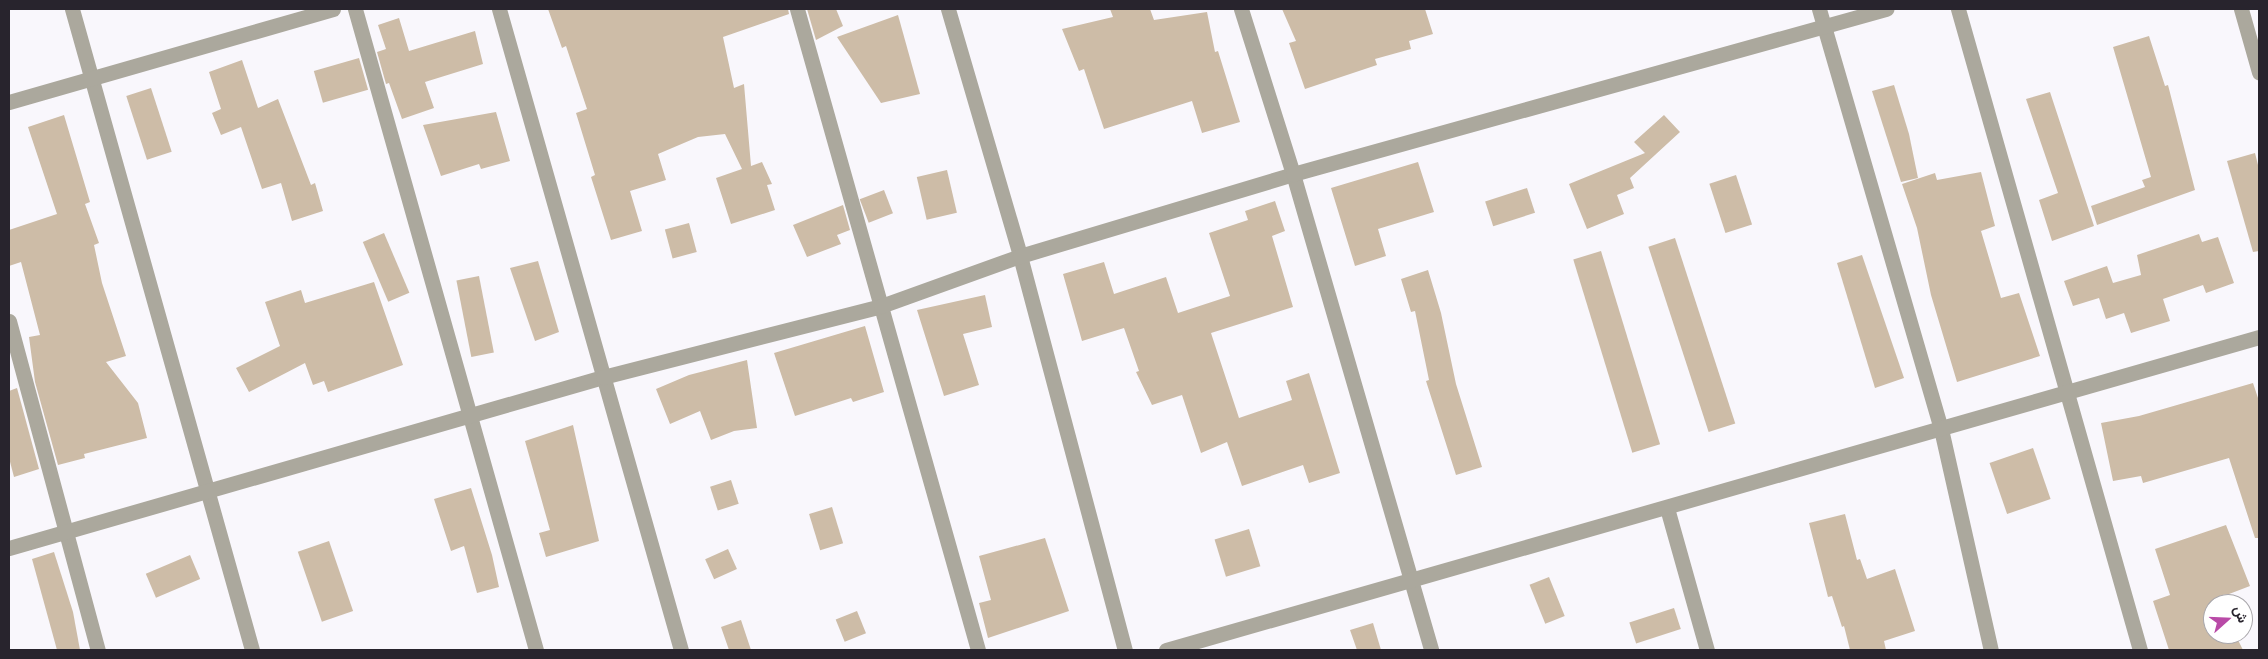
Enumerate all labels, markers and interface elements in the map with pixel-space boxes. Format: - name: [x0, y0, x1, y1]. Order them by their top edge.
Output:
- north arrow: [2203, 594, 2253, 644]
- text: ش: [2230, 603, 2253, 625]

